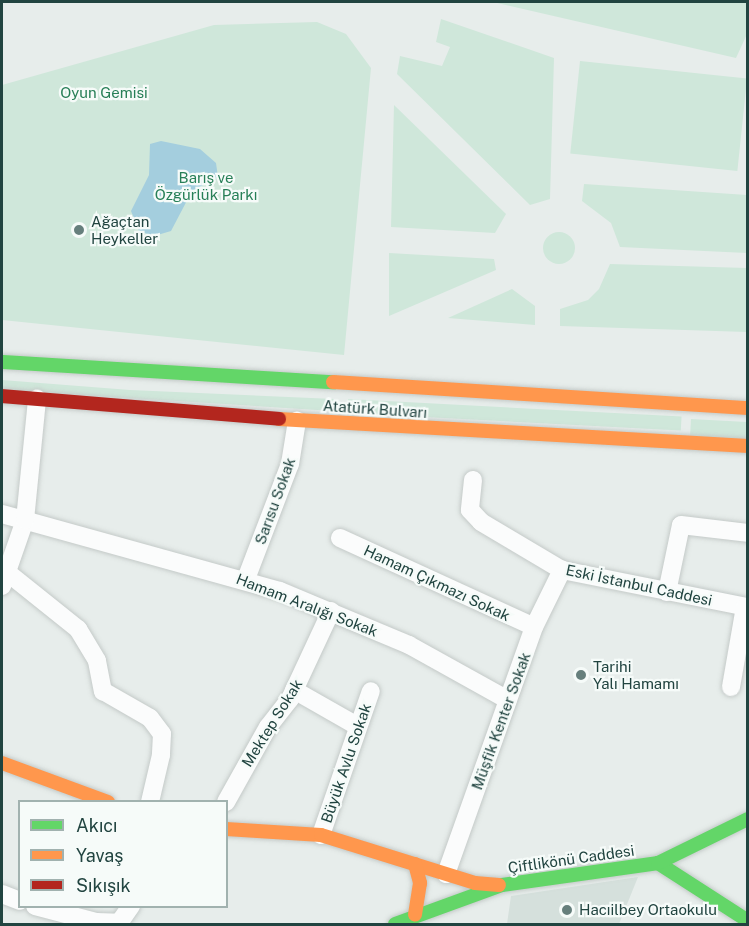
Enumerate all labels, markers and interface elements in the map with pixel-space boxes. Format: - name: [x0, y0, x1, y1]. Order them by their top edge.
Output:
- park label: Oyun Gemisi: [60, 84, 148, 102]
- park label: Barış ve Özgürlük Parkı: [155, 168, 257, 203]
- place label: Ağaçtan Heykeller: [91, 212, 158, 247]
- marker: Ağaçtan Heykeller: [72, 223, 86, 237]
- street label: Atatürk Bulvarı: [322, 396, 428, 422]
- street label: Sarısu Sokak: [251, 455, 299, 547]
- street label: Hamam Çıkmazı Sokak: [361, 541, 513, 625]
- street label: Eski İstanbul Caddesi: [564, 561, 714, 609]
- street label: Hamam Aralığı Sokak: [234, 570, 380, 640]
- street label: Müşfik Kenter Sokak: [468, 650, 534, 792]
- place label: Tarihi Yalı Hamamı: [593, 657, 679, 692]
- marker: Tarihi Yalı Hamamı: [574, 668, 588, 682]
- street label: Mektep Sokak: [238, 676, 306, 770]
- street label: Büyük Avlu Sokak: [317, 701, 375, 825]
- legend: [18, 800, 228, 908]
- text: Akıcı: [76, 815, 117, 836]
- street label: Çiftlikönü Caddesi: [507, 841, 635, 877]
- text: Yavaş: [76, 845, 123, 866]
- text: Sıkışık: [76, 875, 131, 896]
- place label: Hacıilbey Ortaokulu: [579, 901, 717, 919]
- marker: Hacıilbey Ortaokulu: [560, 903, 574, 917]

